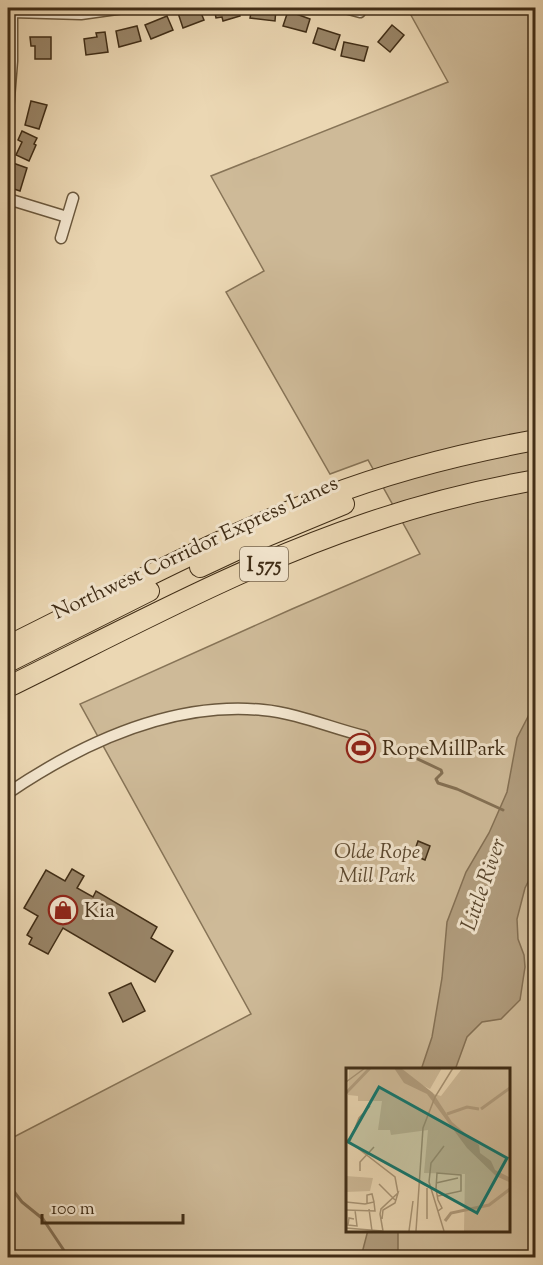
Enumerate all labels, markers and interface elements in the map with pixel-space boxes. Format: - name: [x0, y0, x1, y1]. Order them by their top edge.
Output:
- street label: Northwest Corridor Express Lanes: [48, 469, 343, 628]
- road number: I 575: [240, 547, 288, 581]
- sports icon: RopeMillPark: [345, 732, 377, 764]
- place label: RopeMillPark: [382, 735, 507, 765]
- water label: Little River: [454, 834, 516, 936]
- park label: Olde Rope Mill Park: [334, 838, 420, 892]
- shop icon: Kia: [47, 894, 79, 926]
- place label: Kia: [84, 897, 115, 927]
- inset map: [346, 1068, 510, 1232]
- scale bar: [42, 1187, 183, 1225]
- text: 100 m: [51, 1197, 95, 1223]

